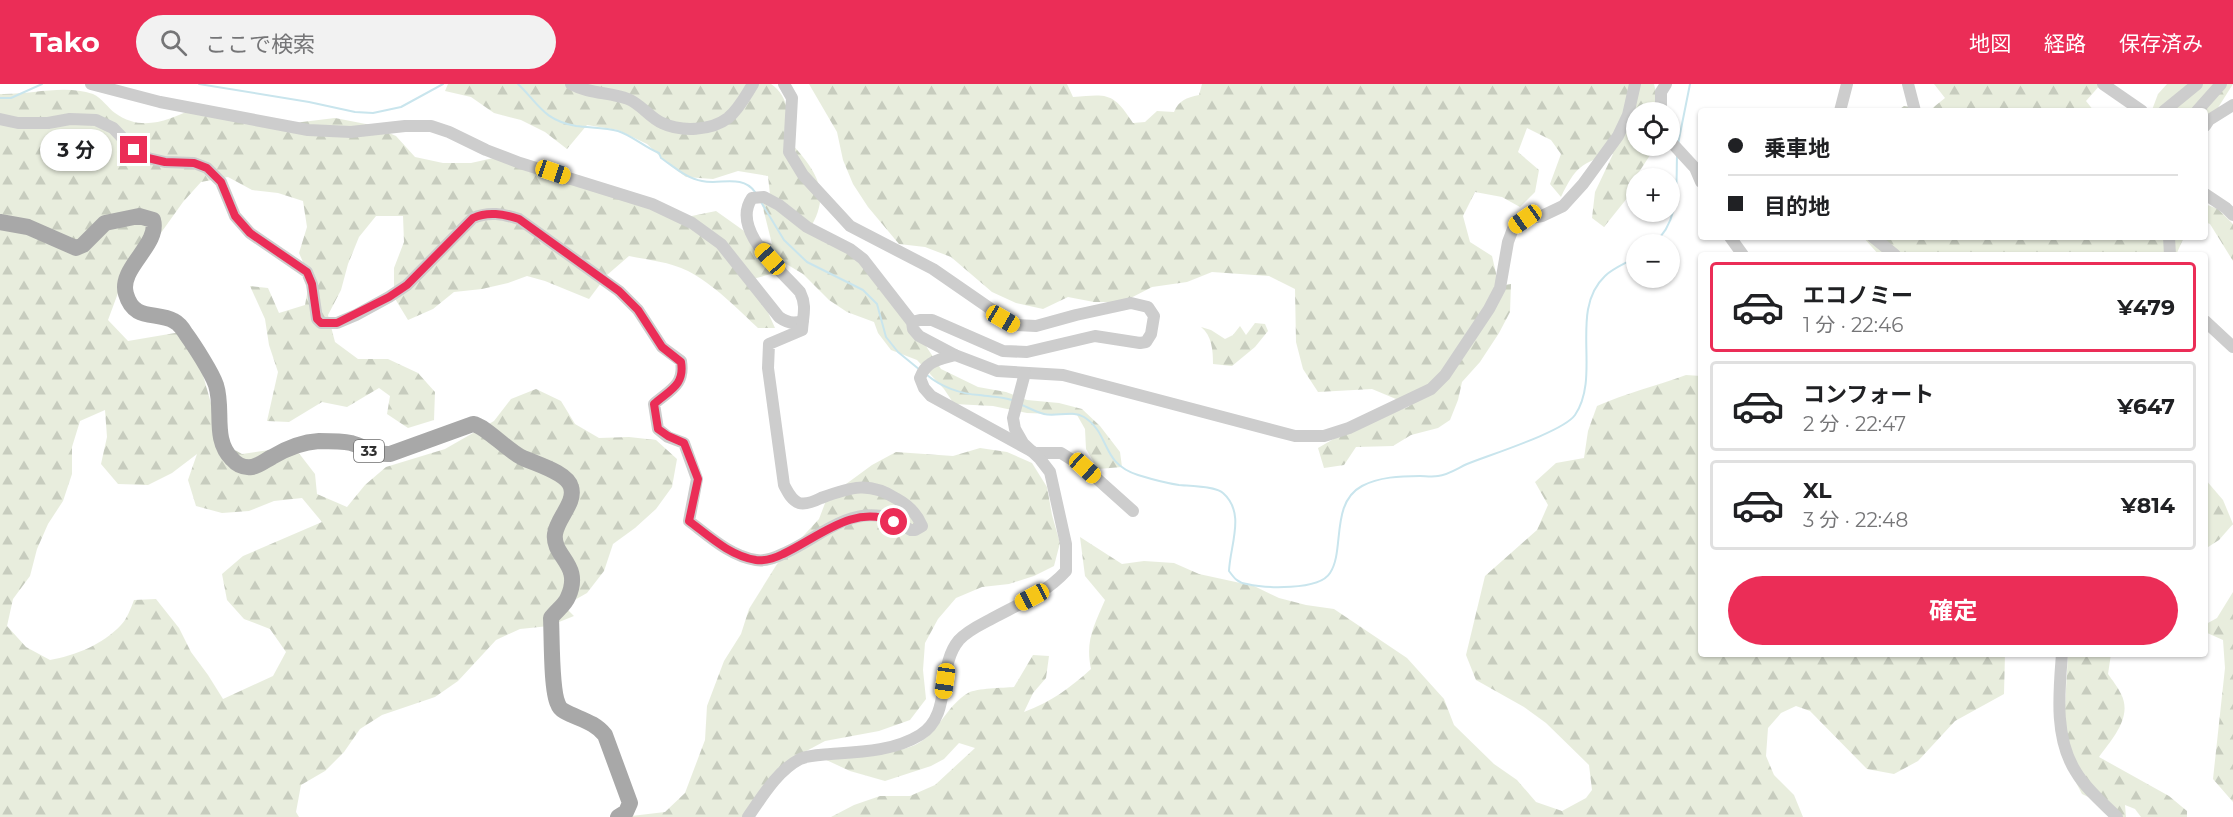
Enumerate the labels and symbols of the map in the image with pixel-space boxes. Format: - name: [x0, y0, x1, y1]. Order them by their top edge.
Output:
- callout: 3 分: [41, 129, 113, 171]
- route end: [120, 136, 147, 163]
- car: [533, 158, 573, 186]
- car: [1505, 201, 1545, 237]
- car: [751, 240, 789, 278]
- car: [983, 302, 1023, 336]
- road number: 33: [354, 440, 384, 462]
- car: [1066, 449, 1104, 487]
- route start: [880, 508, 907, 535]
- car: [1012, 581, 1052, 613]
- car: [934, 662, 956, 700]

